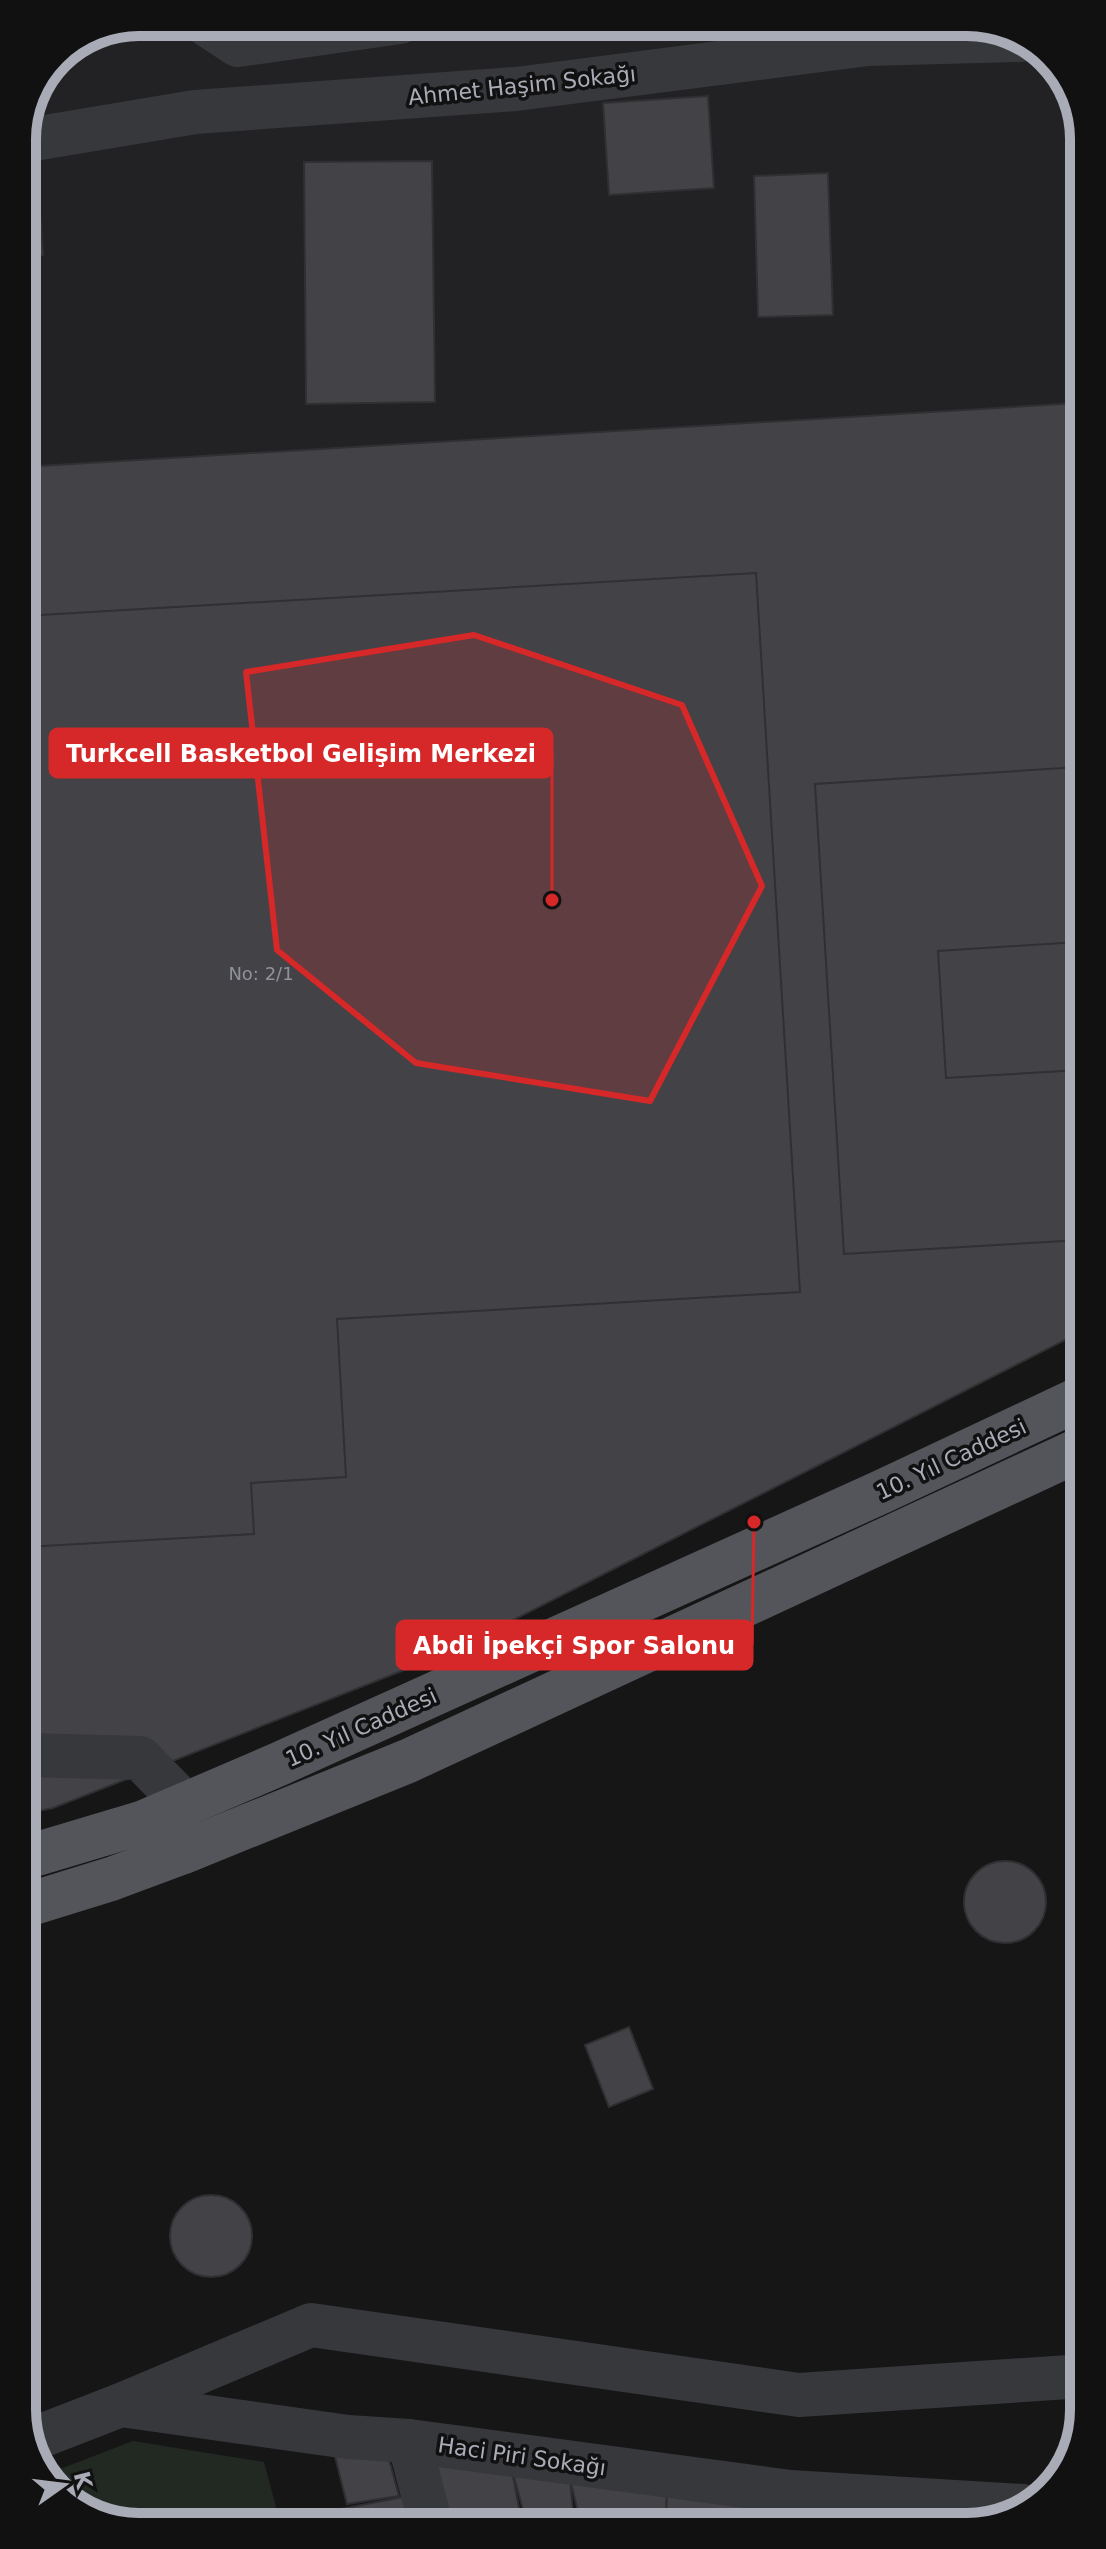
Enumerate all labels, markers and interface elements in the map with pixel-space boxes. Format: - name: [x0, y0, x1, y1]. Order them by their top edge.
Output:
- street label: Ahmet Haşim Sokağı: [407, 61, 637, 110]
- callout: Turkcell Basketbol Gelişim Merkezi: [50, 729, 552, 777]
- text: Turkcell Basketbol Gelişim Merkezi: [66, 740, 536, 768]
- house number: No: 2/1: [228, 963, 294, 984]
- street label: 10. Yıl Caddesi: [872, 1414, 1030, 1505]
- callout: Abdi İpekçi Spor Salonu: [397, 1621, 752, 1669]
- text: Abdi İpekçi Spor Salonu: [413, 1631, 735, 1660]
- street label: 10. Yıl Caddesi: [282, 1683, 441, 1772]
- street label: Haci Piri Sokağı: [436, 2432, 608, 2481]
- north arrow: [24, 2445, 104, 2525]
- text: K: [69, 2469, 97, 2492]

